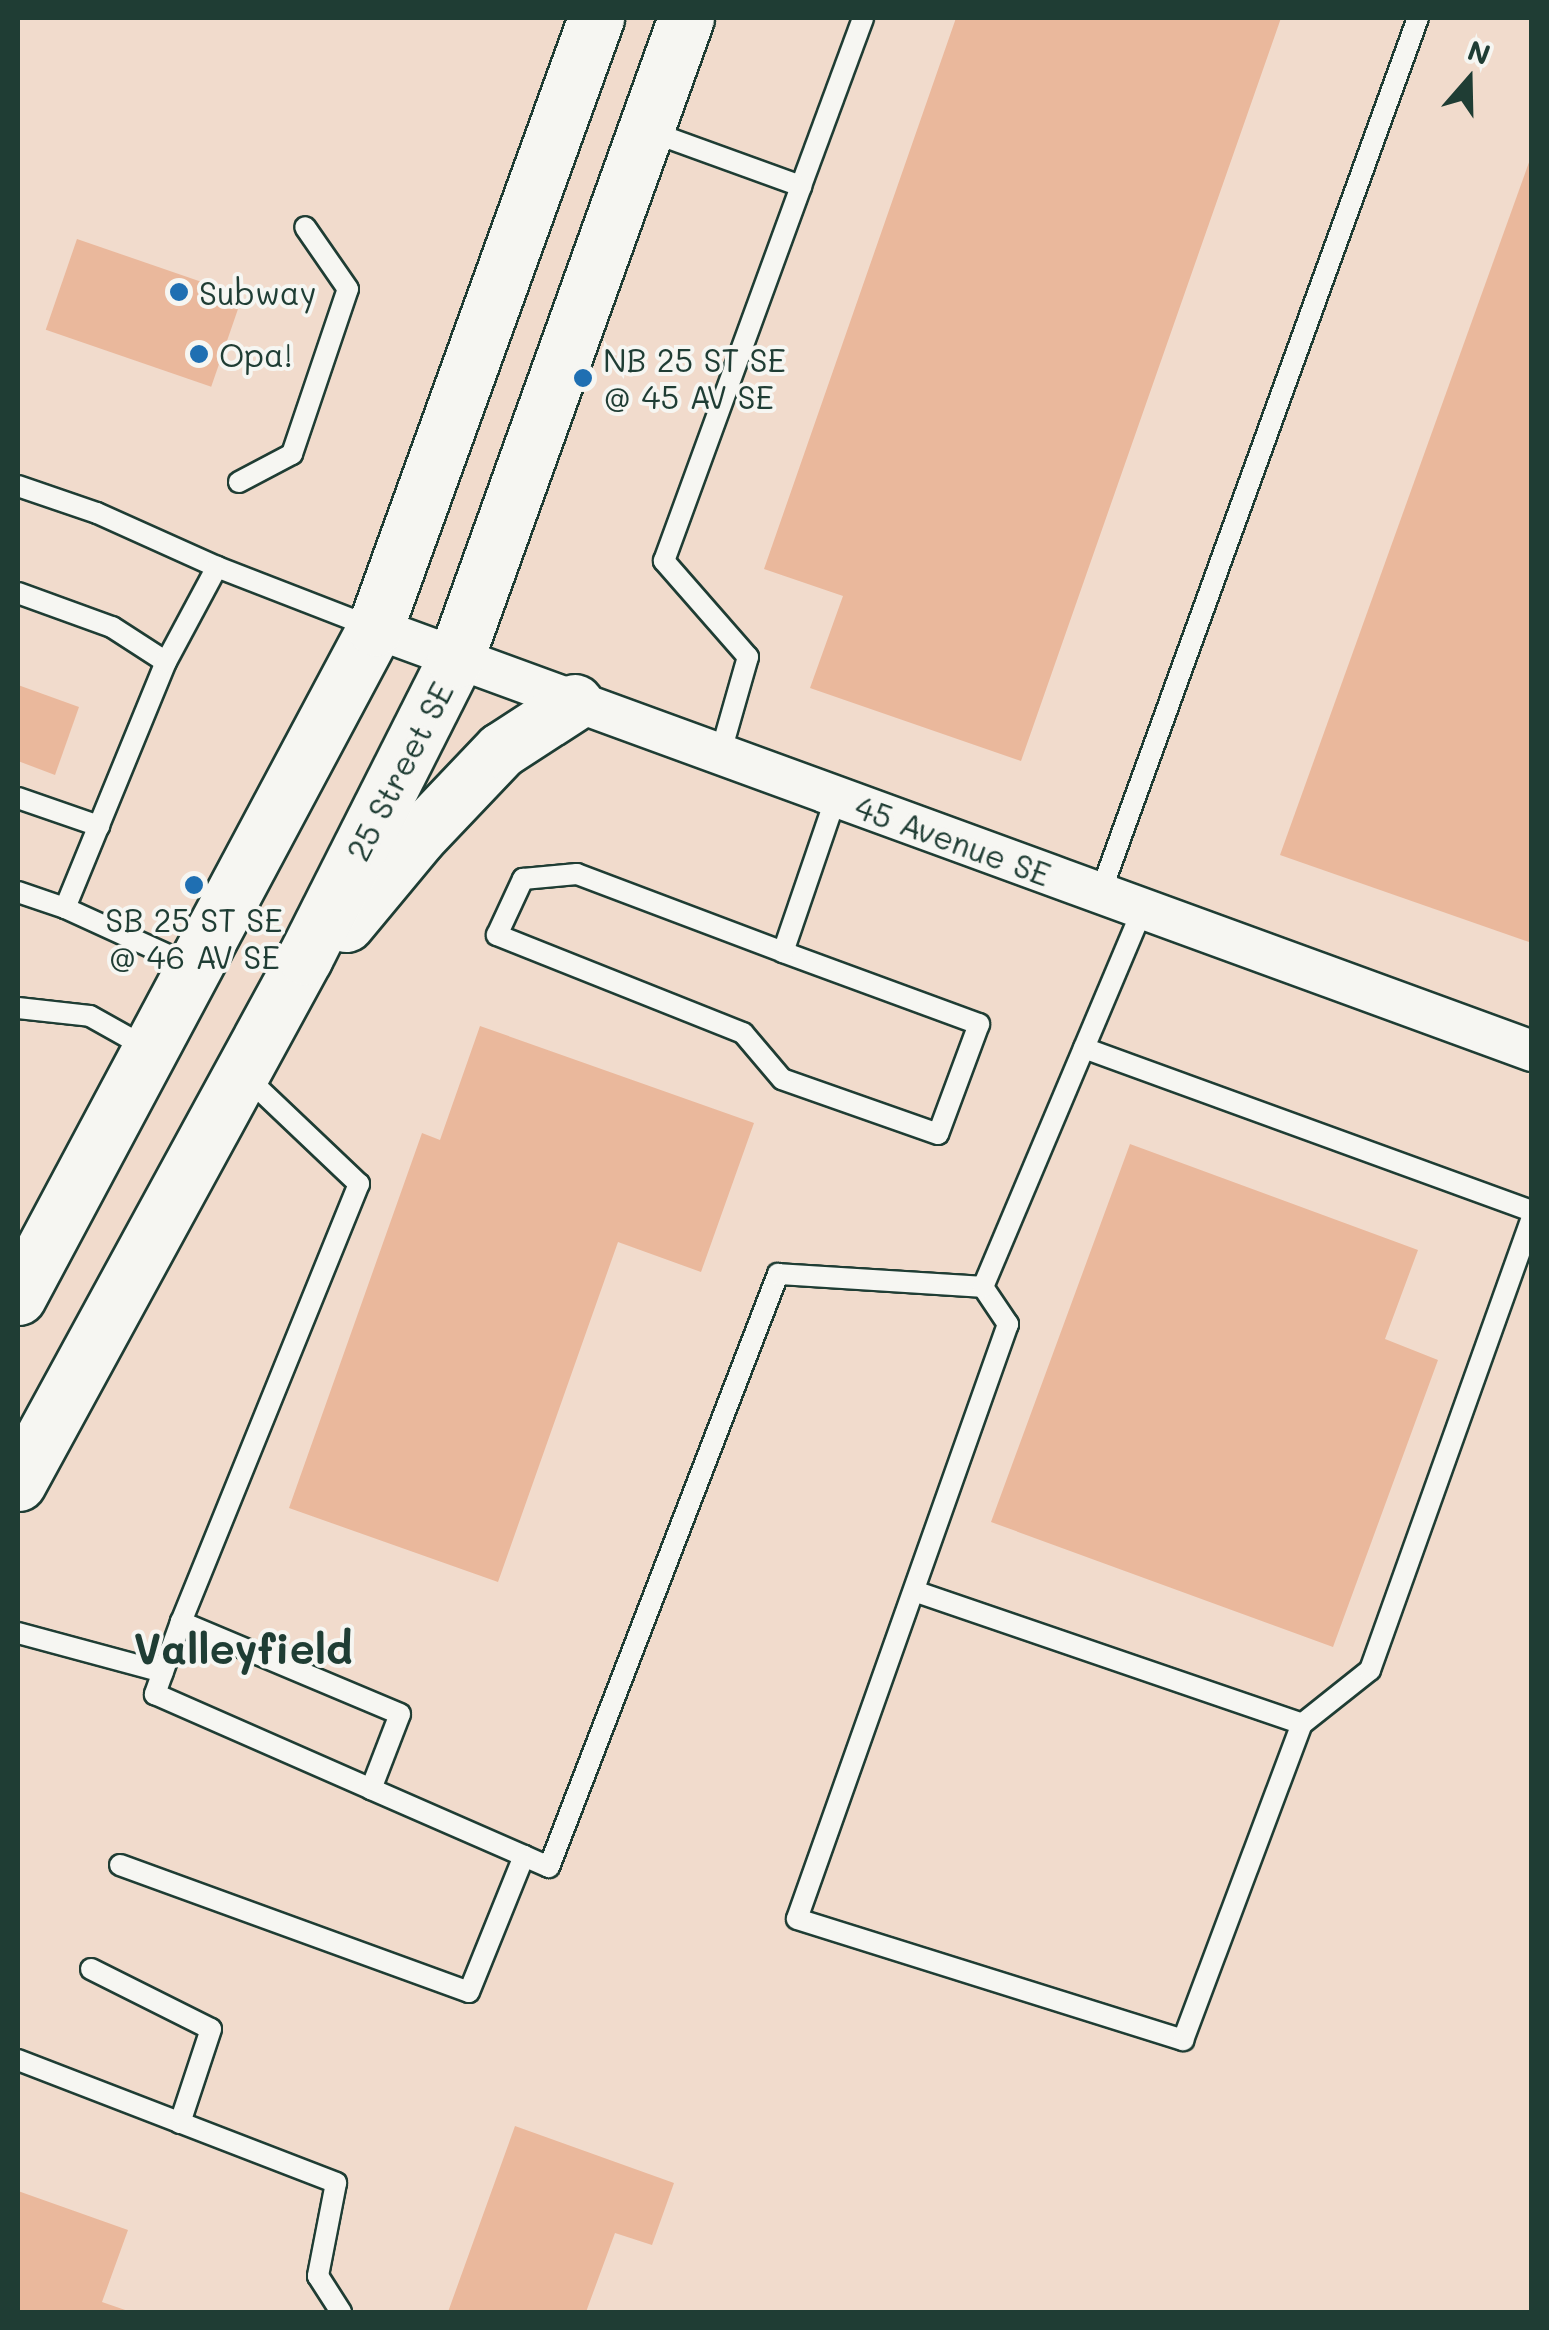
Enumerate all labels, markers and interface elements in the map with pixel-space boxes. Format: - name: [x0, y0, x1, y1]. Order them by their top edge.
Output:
- north arrow: [1419, 30, 1519, 130]
- text: N: [1463, 31, 1495, 72]
- place label: Subway: [199, 273, 316, 311]
- marker: Subway: [168, 281, 190, 303]
- place label: Opa!: [219, 335, 293, 373]
- place label: NB 25 ST SE @ 45 AV SE: [603, 341, 786, 416]
- marker: Opa!: [188, 343, 210, 365]
- marker: NB 25 ST SE @ 45 AV SE: [572, 367, 594, 389]
- street label: 25 Street SE: [338, 675, 460, 867]
- street label: 45 Avenue SE: [850, 787, 1056, 893]
- marker: SB 25 ST SE @ 46 AV SE: [183, 874, 205, 896]
- place label: SB 25 ST SE @ 46 AV SE: [105, 901, 283, 976]
- district label: Valleyfield: [133, 1623, 353, 1673]

